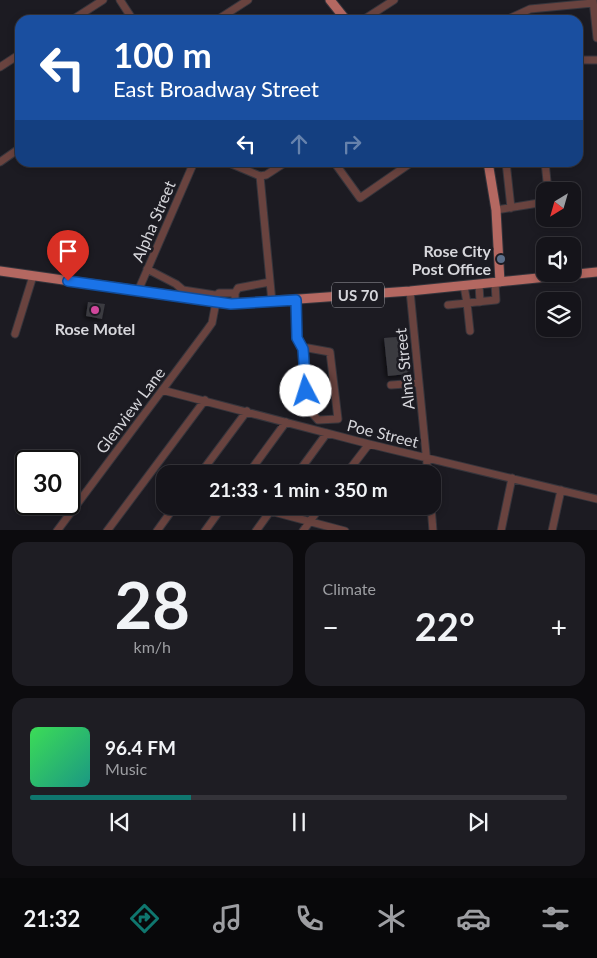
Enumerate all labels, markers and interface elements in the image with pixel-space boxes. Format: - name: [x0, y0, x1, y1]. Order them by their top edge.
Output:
- text: 100 m: [113, 33, 212, 75]
- icon: left: [30, 35, 95, 100]
- text: East Broadway Street: [113, 75, 319, 102]
- icon: left: [232, 130, 260, 158]
- icon: ahead: [285, 130, 313, 158]
- icon: right: [338, 130, 366, 158]
- street label: Alpha Street: [127, 177, 179, 265]
- north arrow: [536, 182, 581, 228]
- map controls: [536, 182, 581, 337]
- pin: [47, 230, 89, 281]
- icon: arrive: [54, 237, 82, 265]
- button: sound: [536, 237, 581, 282]
- place label: Rose City Post Office: [412, 241, 492, 278]
- marker: Rose City Post Office: [495, 253, 507, 265]
- road number: US 70: [332, 282, 384, 308]
- button: layers: [536, 292, 581, 337]
- marker: Rose Motel: [89, 304, 101, 316]
- place label: Rose Motel: [55, 319, 135, 338]
- street label: Alma Street: [390, 327, 418, 411]
- street label: Glenview Lane: [91, 363, 169, 457]
- position arrow: [279, 364, 331, 416]
- street label: Poe Street: [345, 415, 421, 451]
- speed limit sign: 30: [15, 450, 80, 515]
- text: 21:33 · 1 min · 350 m: [209, 478, 388, 501]
- text: 28: [115, 565, 190, 643]
- text: Climate: [323, 579, 376, 598]
- text: 22°: [415, 603, 475, 649]
- text: −: [323, 610, 339, 644]
- text: +: [551, 610, 567, 644]
- text: km/h: [134, 637, 171, 656]
- text: 96.4 FM: [105, 736, 176, 759]
- text: Music: [105, 759, 147, 778]
- icon: previous: [106, 808, 134, 836]
- icon: pause: [285, 808, 313, 836]
- icon: next: [464, 808, 492, 836]
- icon: directions: [127, 901, 162, 936]
- icon: music: [210, 901, 245, 936]
- icon: phone: [292, 901, 327, 936]
- icon: climate: [374, 901, 409, 936]
- icon: car: [456, 901, 491, 936]
- icon: filters: [538, 901, 573, 936]
- text: 21:32: [24, 905, 80, 932]

